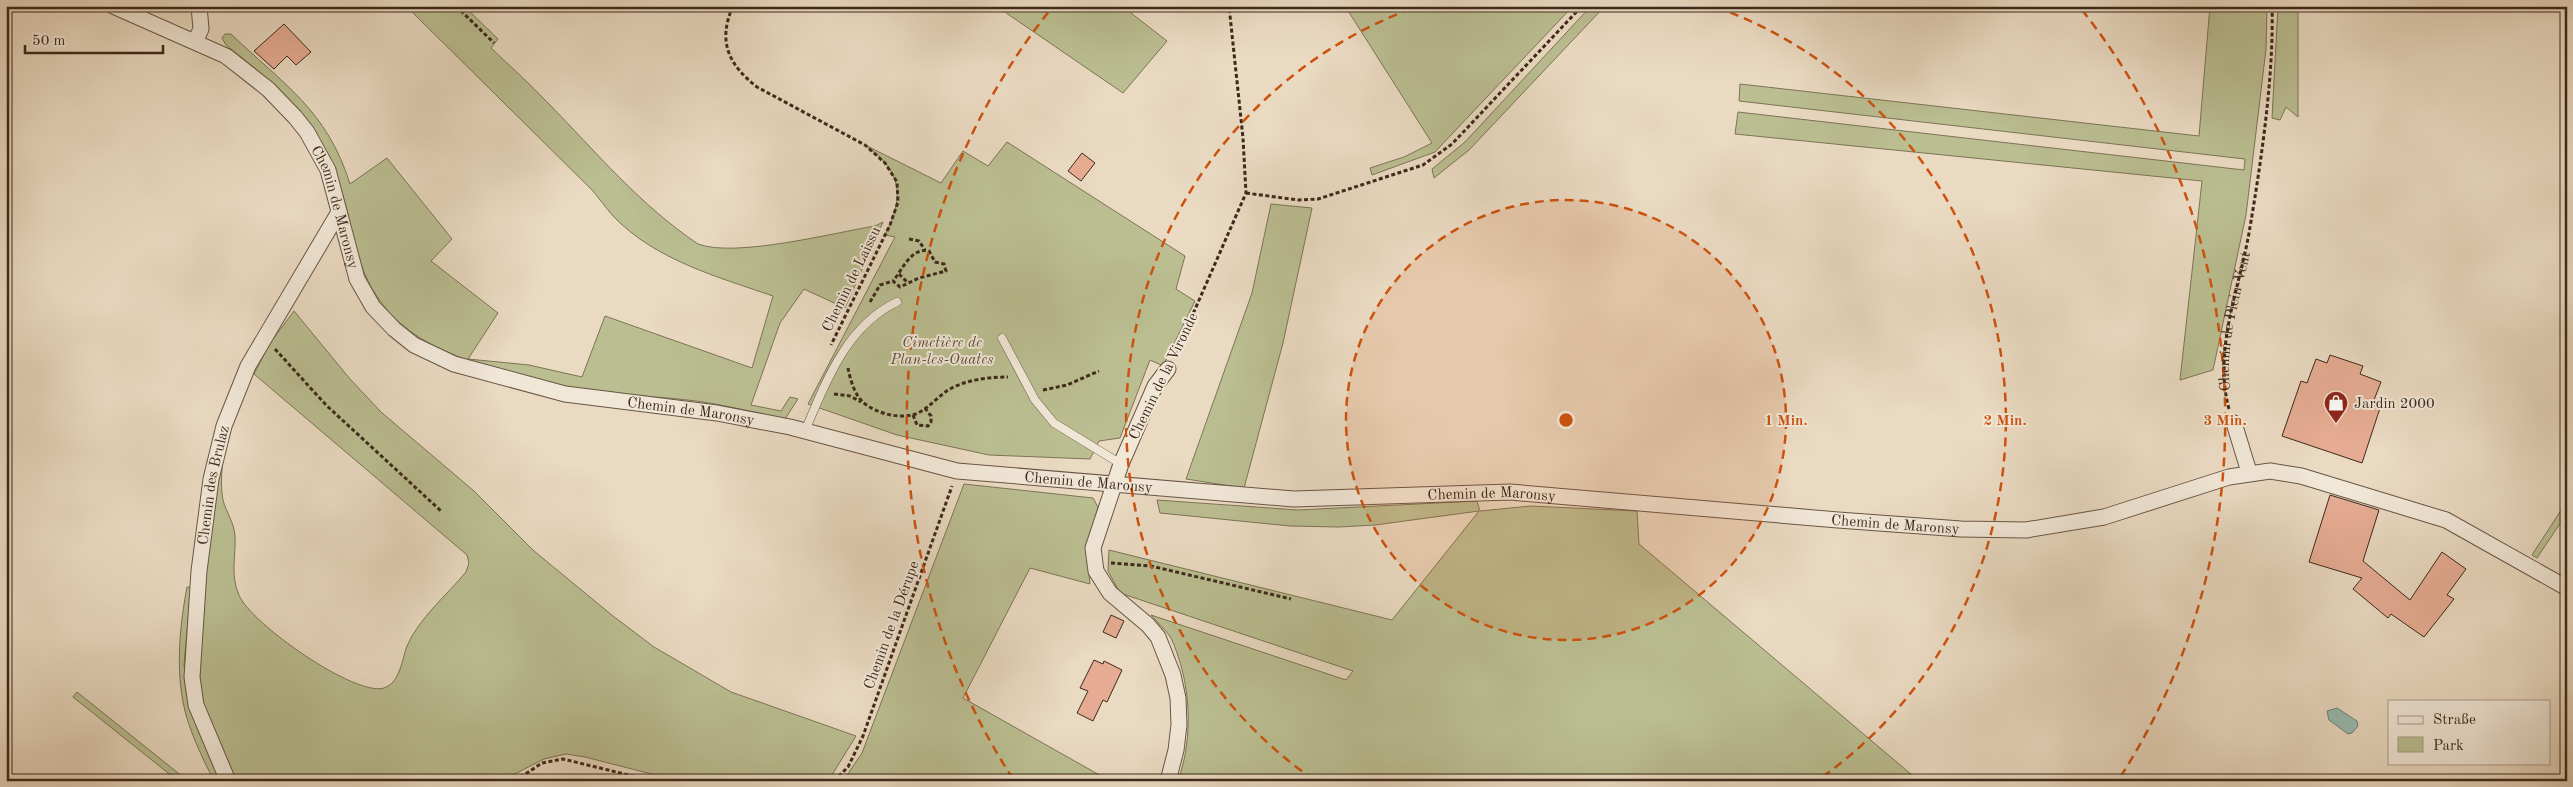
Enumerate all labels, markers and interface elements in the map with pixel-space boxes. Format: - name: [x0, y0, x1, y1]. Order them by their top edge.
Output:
- scale bar: [25, 22, 162, 54]
- text: 50 m: [32, 34, 66, 49]
- street label: Chemin de Maronsy: [307, 144, 360, 271]
- street label: Chemin de Laissu: [820, 225, 884, 335]
- street label: Chemin de Plein-Vent: [2218, 250, 2254, 392]
- street label: Chemin de la Vironde: [1127, 311, 1202, 443]
- park label: Cimetière de Plan-les-Ouates: [889, 336, 994, 368]
- shop icon: Jardin 2000: [2323, 390, 2349, 424]
- street label: Chemin de Maronsy: [626, 396, 756, 429]
- place label: Jardin 2000: [2354, 397, 2435, 412]
- centre of rings: [1557, 411, 1575, 429]
- text: 1 Min.: [1764, 414, 1808, 429]
- text: 2 Min.: [1983, 414, 2027, 429]
- text: 3 Min.: [2203, 414, 2247, 429]
- street label: Chemin des Brulaz: [196, 424, 233, 546]
- street label: Chemin de Maronsy: [1024, 471, 1153, 496]
- street label: Chemin de Maronsy: [1427, 486, 1556, 505]
- street label: Chemin de Maronsy: [1830, 513, 1960, 538]
- street label: Chemin de la Dérupe: [862, 559, 923, 692]
- legend: [2388, 700, 2550, 764]
- text: Straße: [2433, 713, 2476, 728]
- text: Park: [2433, 739, 2464, 754]

